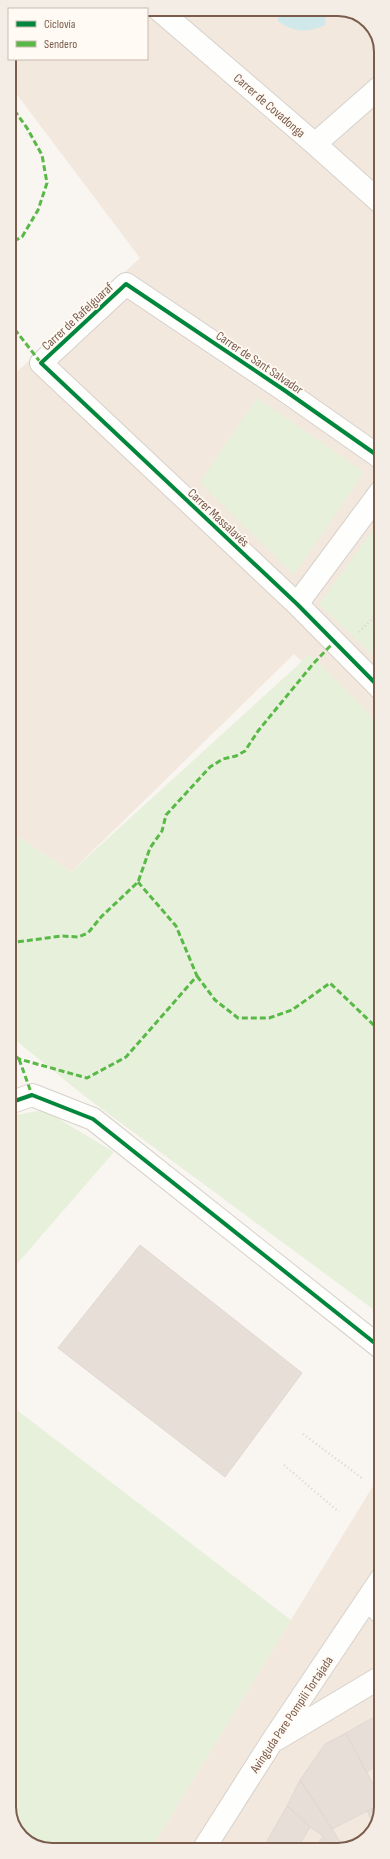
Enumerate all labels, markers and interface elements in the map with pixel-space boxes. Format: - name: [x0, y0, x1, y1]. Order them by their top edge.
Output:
- legend: [8, 8, 148, 60]
- text: Ciclovía: [44, 17, 76, 32]
- text: Sendero: [44, 37, 77, 52]
- street label: Carrer de Covadonga: [230, 70, 308, 141]
- street label: Carrer de Rafelguaraf: [39, 279, 117, 354]
- street label: Carrer de Sant Salvador: [213, 328, 306, 398]
- street label: Carrer Massalavés: [184, 485, 253, 551]
- street label: Avinguda Pare Pompili Tortajada: [246, 1653, 337, 1777]

